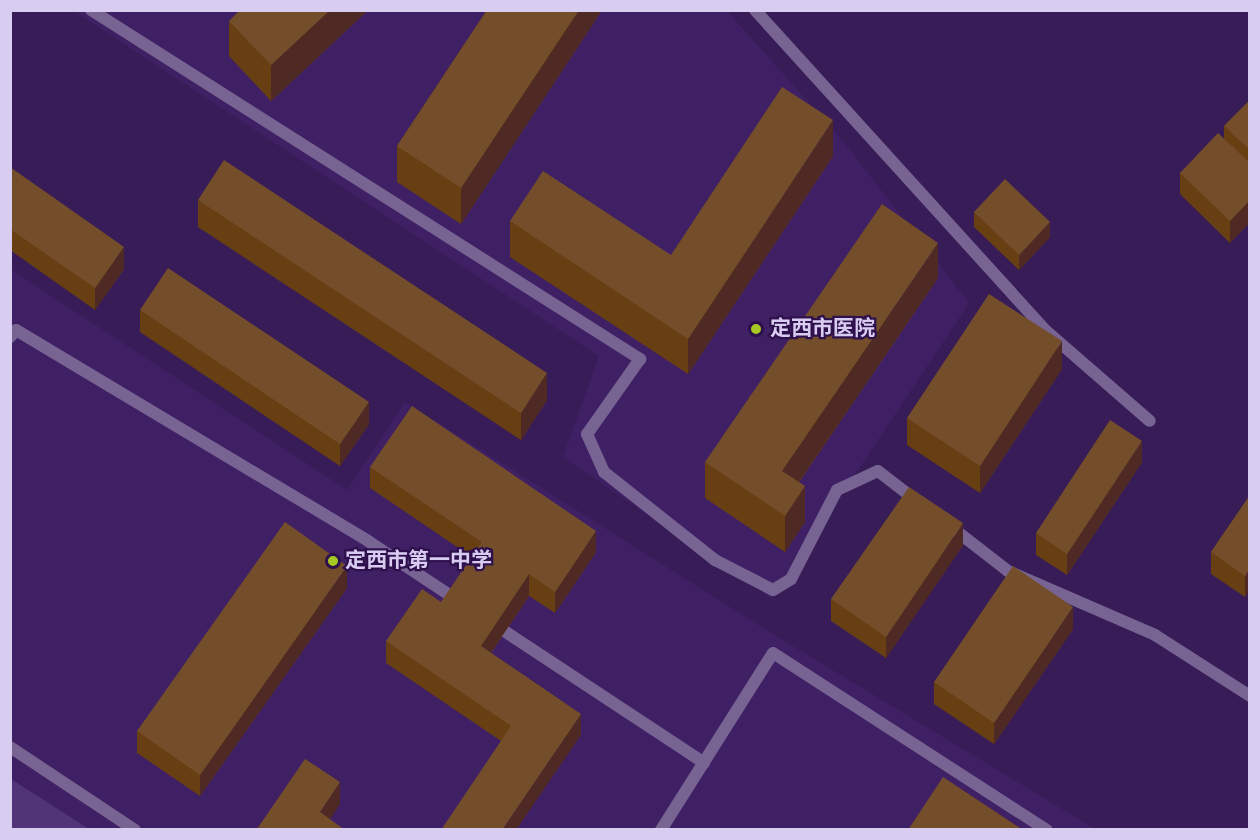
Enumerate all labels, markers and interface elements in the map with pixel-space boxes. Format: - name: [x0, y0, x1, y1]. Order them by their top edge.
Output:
- place label: 定西市医院: [770, 316, 875, 342]
- marker: 定西市医院: [747, 320, 765, 338]
- place label: 定西市第一中学: [345, 548, 492, 574]
- marker: 定西市第一中学: [326, 554, 340, 568]

